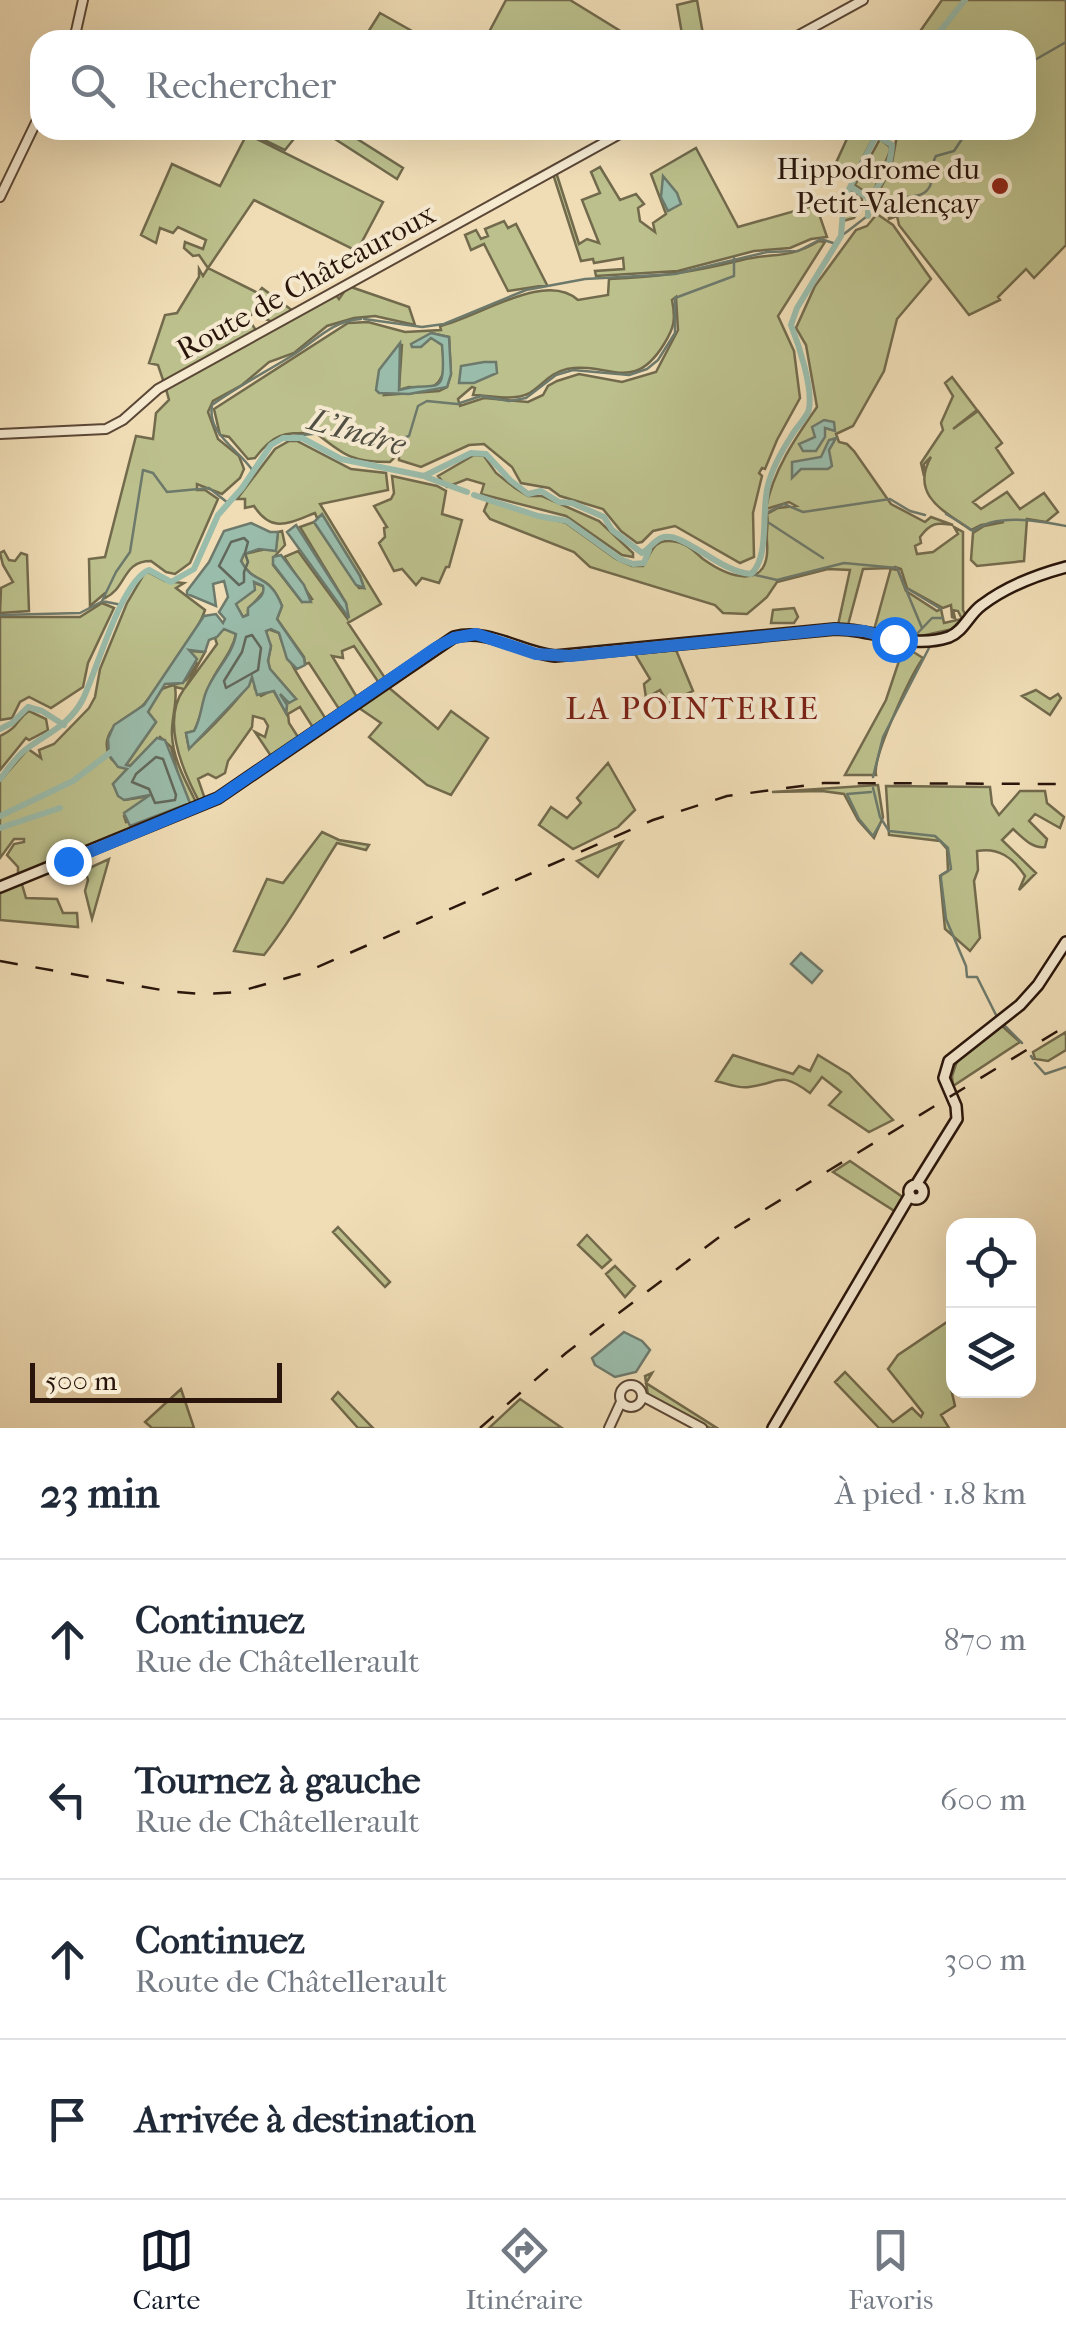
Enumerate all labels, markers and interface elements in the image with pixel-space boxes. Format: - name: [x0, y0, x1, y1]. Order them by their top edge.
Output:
- search box: [30, 30, 1036, 140]
- icon: search: [65, 58, 120, 113]
- text: Rechercher: [145, 63, 336, 108]
- place label: Hippodrome du Petit-Valençay: [776, 152, 981, 221]
- marker: Hippodrome du Petit-Valençay: [989, 175, 1011, 197]
- street label: Route de Châteauroux: [171, 196, 442, 368]
- water label: L'Indre: [303, 400, 411, 464]
- route start: [872, 617, 918, 663]
- district label: LA POINTERIE: [566, 690, 820, 727]
- route end: [46, 839, 92, 885]
- map controls: [946, 1218, 1036, 1398]
- button: locate: [946, 1218, 1036, 1308]
- button: layers: [946, 1308, 1036, 1398]
- scale bar: [30, 1358, 282, 1402]
- text: 500 m: [45, 1364, 117, 1397]
- text: 23 min: [40, 1469, 160, 1518]
- text: À pied · 1.8 km: [835, 1475, 1026, 1512]
- text: Continuez: [135, 1598, 305, 1643]
- icon: ahead: [40, 1612, 95, 1667]
- text: 870 m: [943, 1621, 1026, 1658]
- text: Rue de Châtellerault: [135, 1643, 420, 1680]
- text: Tournez à gauche: [135, 1758, 421, 1803]
- icon: left: [40, 1772, 95, 1827]
- text: 600 m: [940, 1781, 1026, 1818]
- text: Rue de Châtellerault: [135, 1803, 420, 1840]
- text: Continuez: [135, 1918, 305, 1963]
- icon: ahead: [40, 1932, 95, 1987]
- text: 300 m: [944, 1941, 1026, 1978]
- text: Route de Châtellerault: [135, 1963, 447, 2000]
- icon: arrive: [40, 2092, 95, 2147]
- text: Arrivée à destination: [135, 2097, 476, 2142]
- tab: Carte: [133, 2223, 200, 2316]
- tab: Itinéraire: [465, 2223, 583, 2316]
- tab: Favoris: [848, 2223, 933, 2316]

